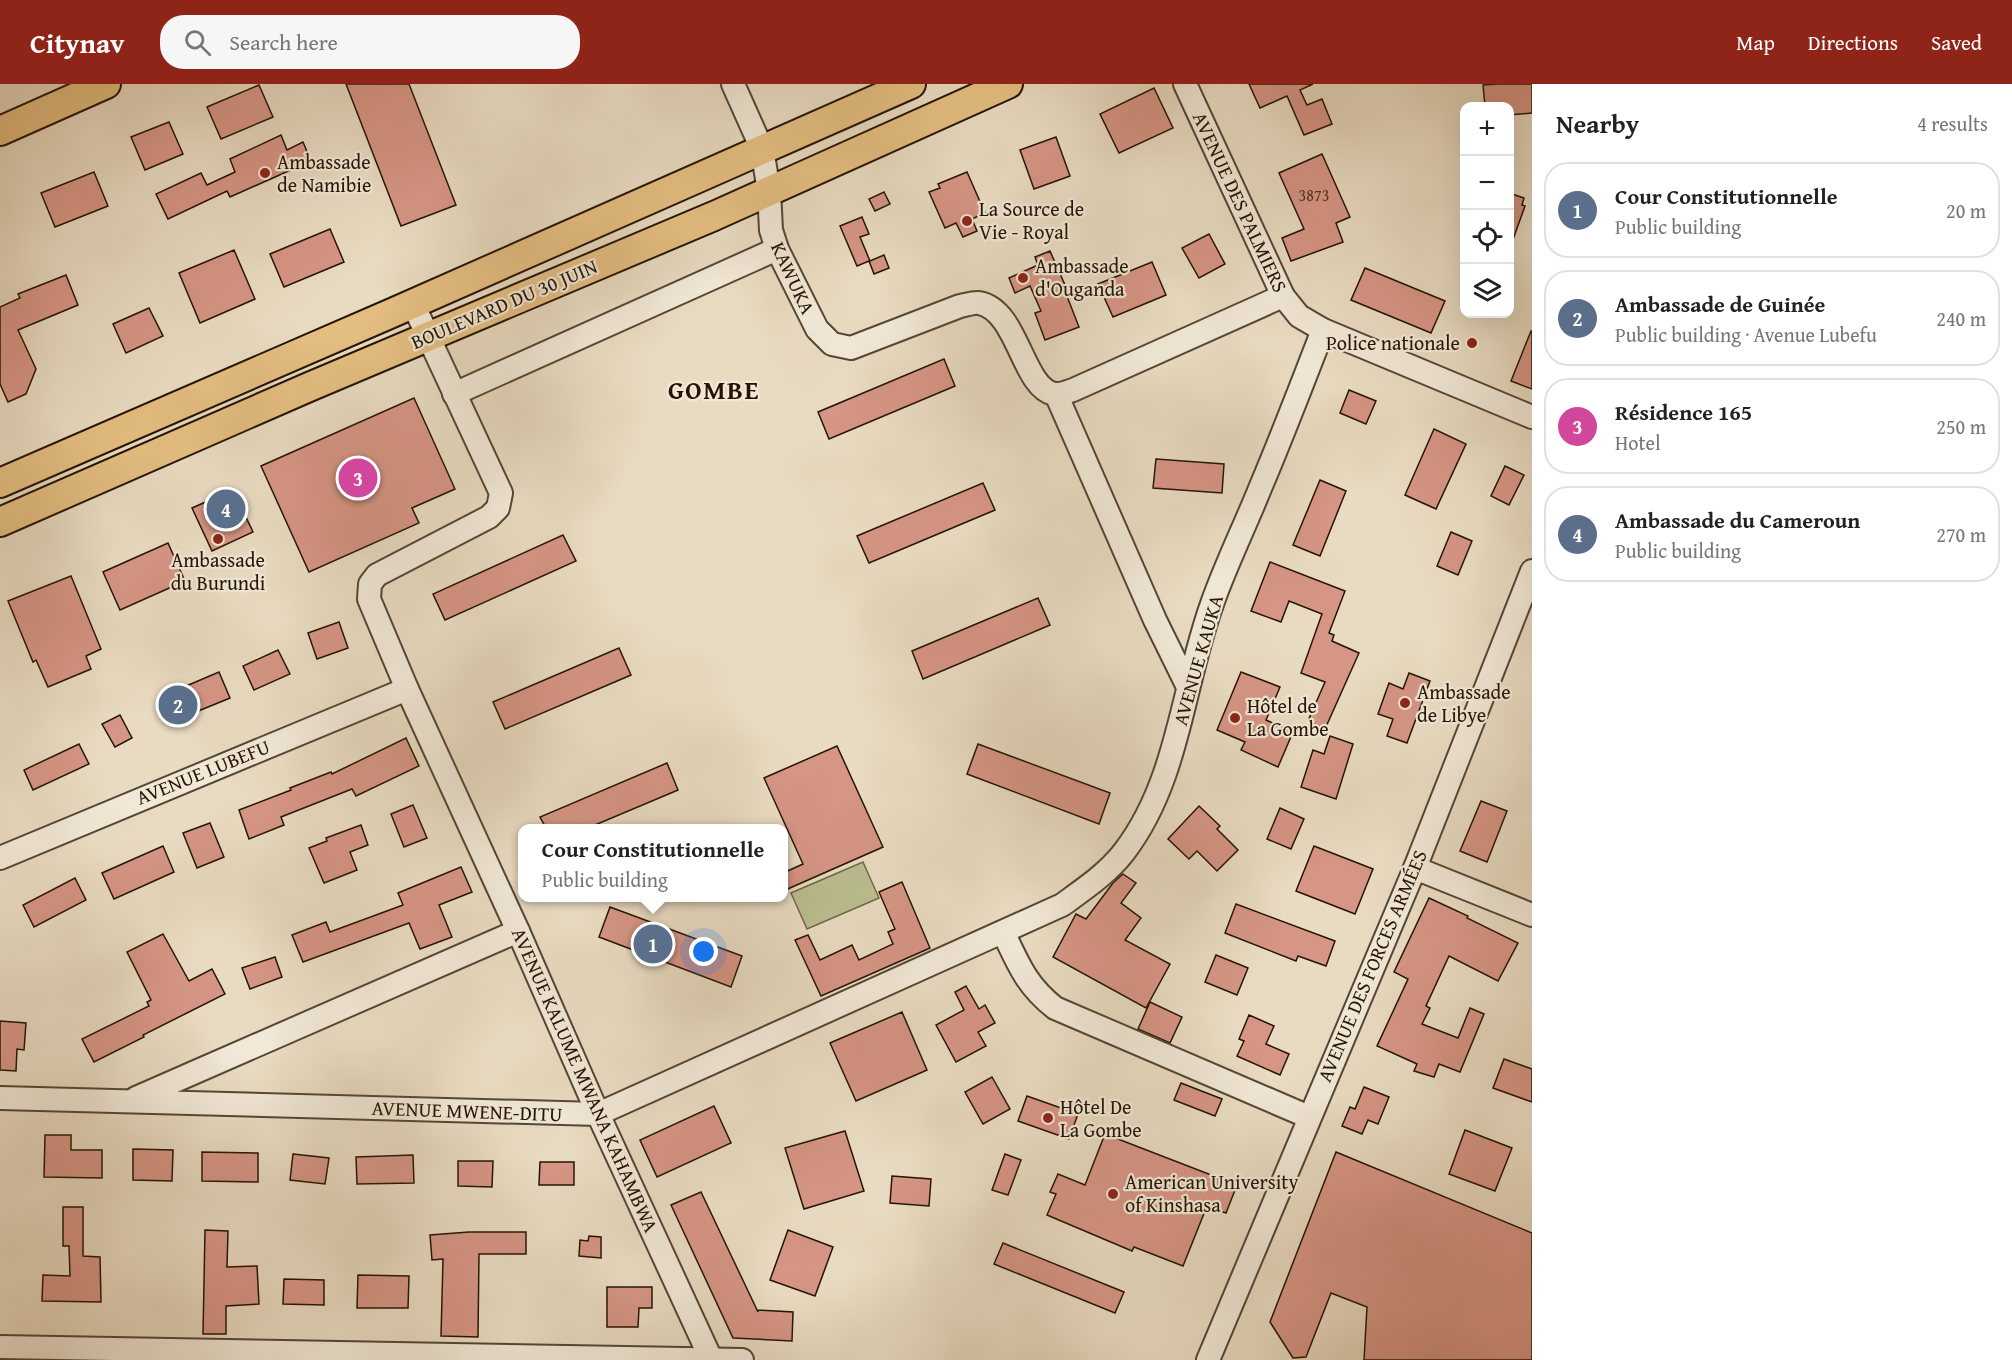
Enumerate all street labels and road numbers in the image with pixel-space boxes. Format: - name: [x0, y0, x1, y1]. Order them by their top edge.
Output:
- street label: AVENUE DES PALMIERS: [1186, 107, 1295, 297]
- street label: KAWUKA: [764, 237, 823, 319]
- street label: BOULEVARD DU 30 JUIN: [406, 251, 601, 356]
- street label: AVENUE KAUKA: [1165, 591, 1230, 729]
- street label: AVENUE LUBEFU: [132, 732, 274, 812]
- street label: AVENUE DES FORCES ARMÉES: [1309, 845, 1434, 1086]
- street label: AVENUE KALUME MWANA KAHAMBWA: [505, 923, 666, 1237]
- street label: AVENUE MWENE-DITU: [371, 1093, 563, 1128]

